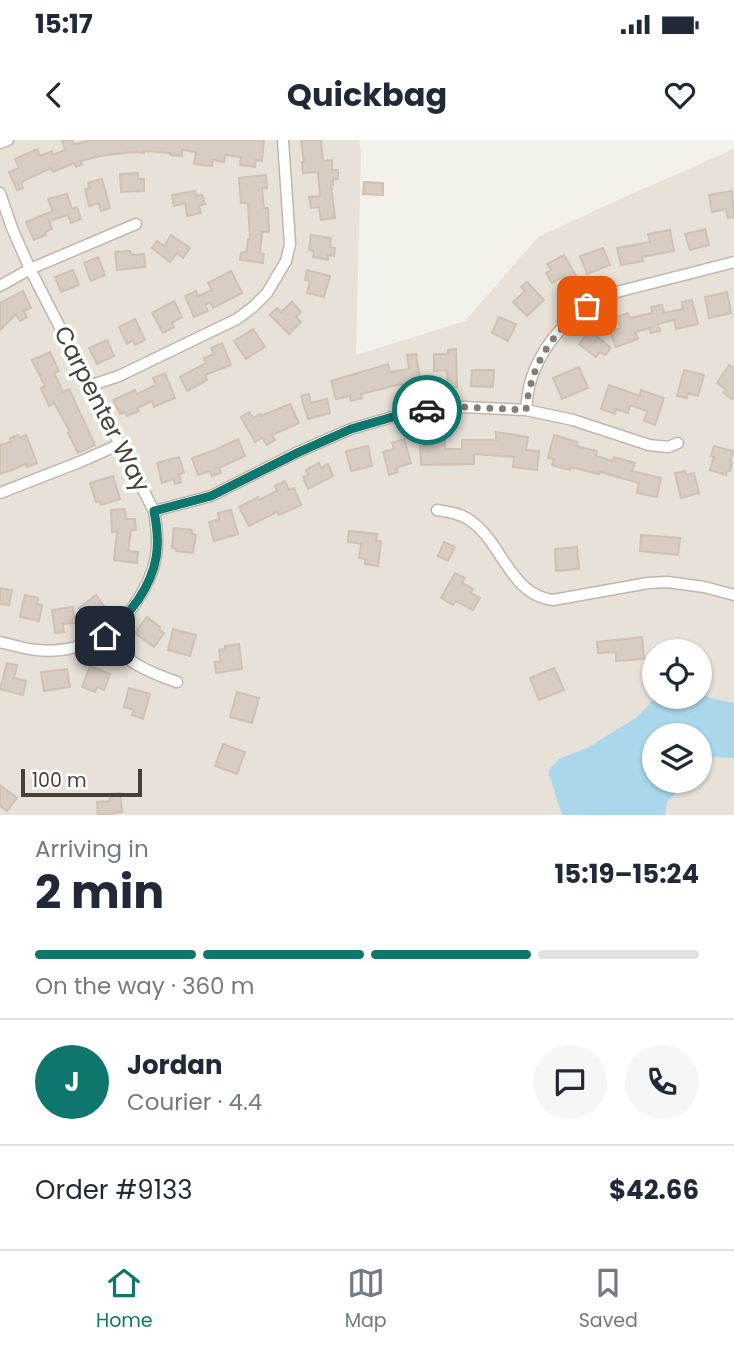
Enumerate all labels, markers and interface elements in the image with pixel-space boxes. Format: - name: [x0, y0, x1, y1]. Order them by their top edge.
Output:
- text: 15:17: [35, 6, 93, 42]
- text: Quickbag: [287, 72, 447, 117]
- icon: back: [35, 76, 73, 114]
- icon: heart: [661, 76, 699, 114]
- pin: [557, 276, 617, 336]
- icon: bag: [568, 287, 606, 325]
- street label: Carpenter Way: [46, 320, 159, 498]
- courier: [392, 375, 462, 445]
- icon: car: [408, 391, 446, 429]
- pin: [75, 606, 135, 666]
- icon: home: [86, 617, 124, 655]
- map controls: [642, 639, 712, 793]
- button: locate: [642, 639, 712, 709]
- button: layers: [642, 723, 712, 793]
- scale bar: [21, 766, 142, 798]
- text: 100 m: [32, 767, 87, 794]
- text: Arriving in: [35, 833, 149, 865]
- text: 15:19–15:24: [555, 856, 699, 892]
- text: 2 min: [35, 860, 164, 924]
- text: On the way · 360 m: [35, 970, 254, 1002]
- button: chat: [533, 1045, 607, 1119]
- button: phone: [625, 1045, 699, 1119]
- text: Jordan: [127, 1047, 223, 1083]
- text: J: [64, 1064, 80, 1100]
- text: Courier · 4.4: [127, 1086, 262, 1118]
- text: Order #9133: [35, 1172, 193, 1208]
- text: $42.66: [609, 1172, 699, 1208]
- tab: Home: [96, 1264, 153, 1335]
- tab: Map: [345, 1264, 387, 1335]
- tab: Saved: [579, 1264, 638, 1335]

